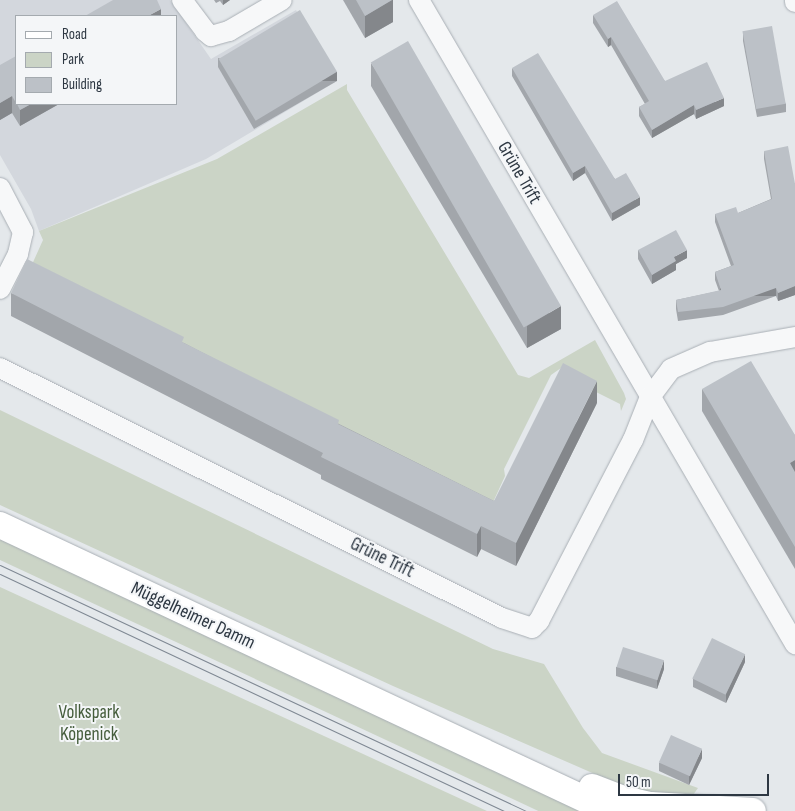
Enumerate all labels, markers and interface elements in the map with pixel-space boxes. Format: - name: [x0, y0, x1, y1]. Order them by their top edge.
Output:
- legend: [15, 15, 178, 105]
- text: Road: [62, 25, 87, 44]
- text: Park: [62, 50, 84, 69]
- text: Building: [62, 75, 102, 94]
- street label: Grüne Trift: [492, 138, 546, 208]
- street label: Grüne Trift: [346, 533, 418, 583]
- street label: Müggelheimer Damm: [127, 577, 259, 655]
- park label: Volkspark Köpenick: [58, 702, 120, 746]
- scale bar: [620, 764, 771, 796]
- text: 50 m: [626, 773, 651, 792]

